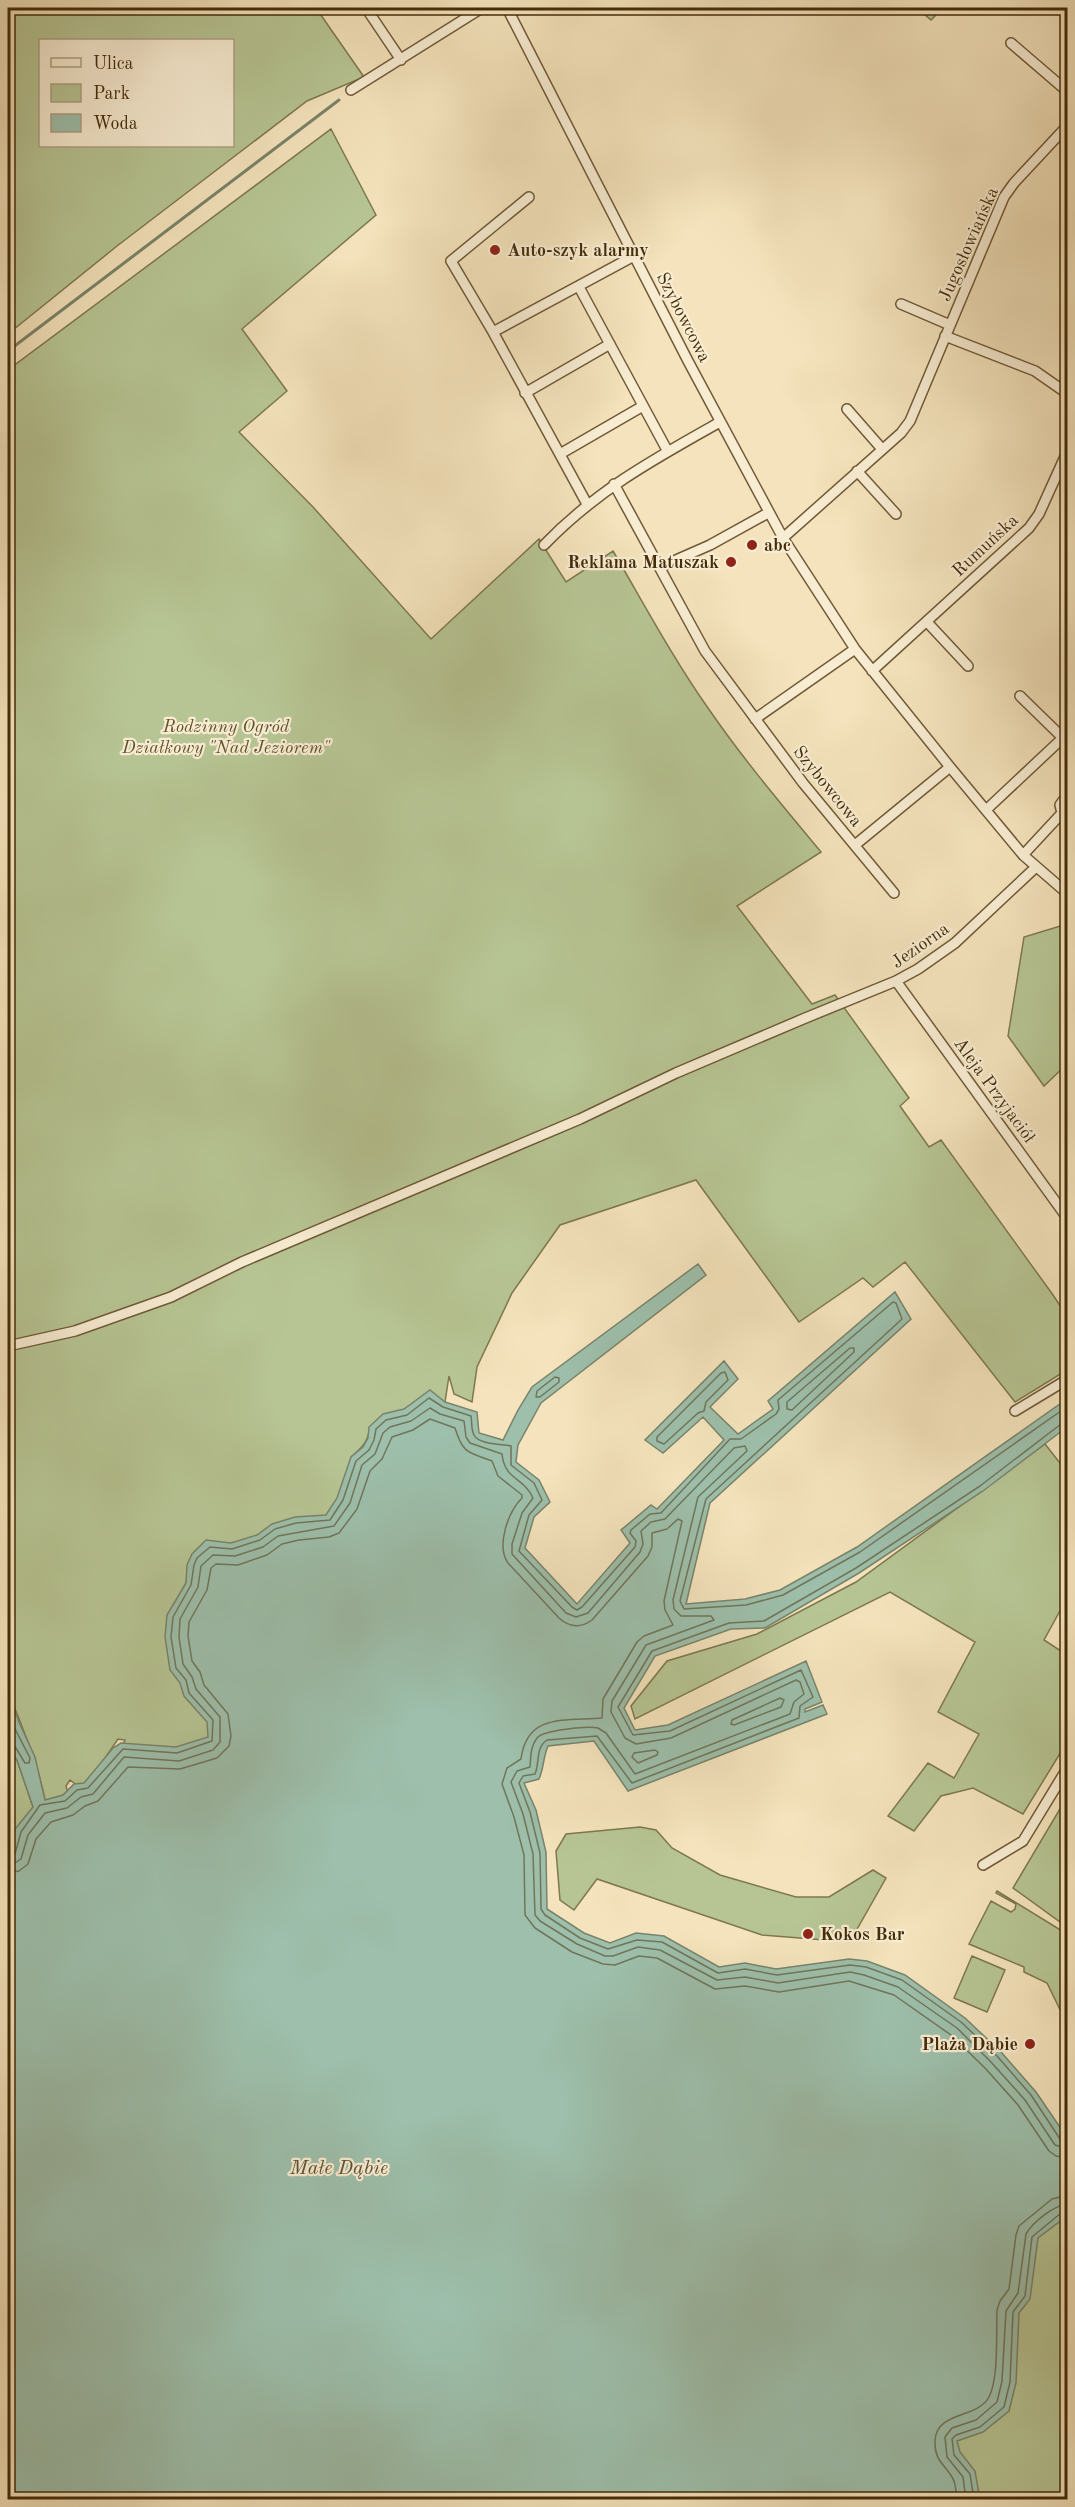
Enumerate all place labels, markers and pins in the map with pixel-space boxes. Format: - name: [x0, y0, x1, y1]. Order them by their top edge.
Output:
- place label: Auto-szyk alarmy: [507, 242, 649, 260]
- marker: Auto-szyk alarmy: [488, 243, 502, 257]
- place label: abc: [764, 537, 791, 555]
- marker: abc: [745, 538, 759, 552]
- place label: Reklama Matuszak: [567, 554, 719, 572]
- marker: Reklama Matuszak: [724, 555, 738, 569]
- place label: Kokos Bar: [820, 1926, 905, 1944]
- marker: Kokos Bar: [801, 1927, 815, 1941]
- place label: Plaża Dąbie: [922, 2036, 1018, 2054]
- marker: Plaża Dąbie: [1023, 2037, 1037, 2051]

